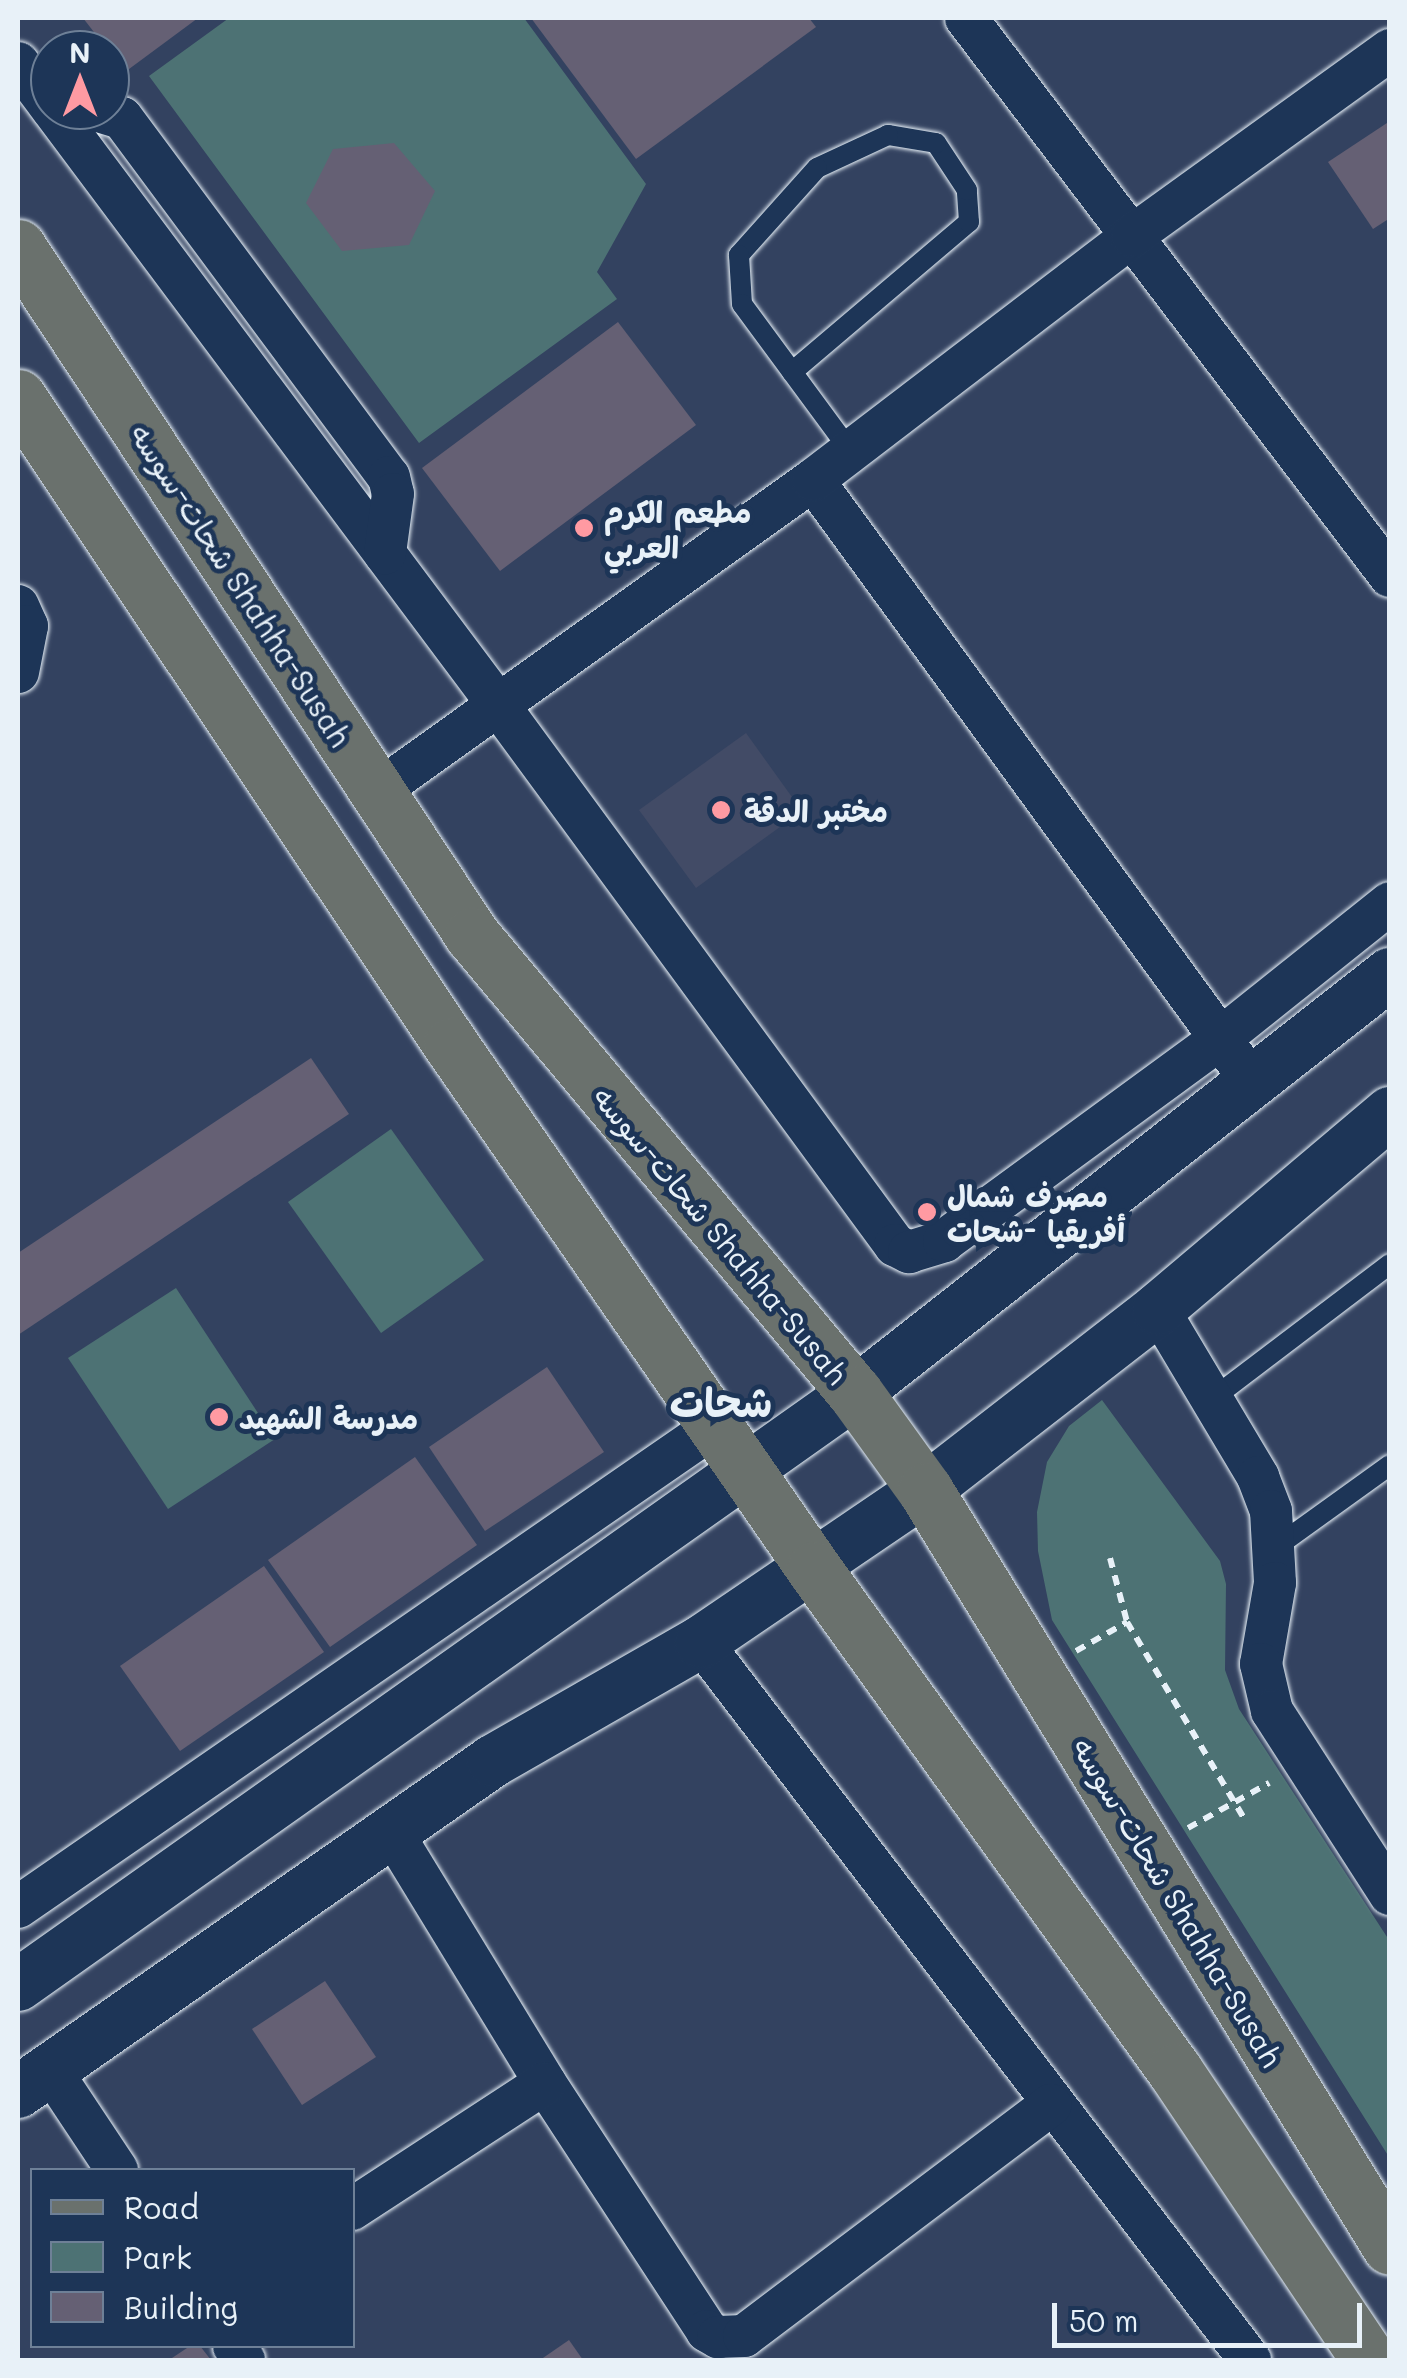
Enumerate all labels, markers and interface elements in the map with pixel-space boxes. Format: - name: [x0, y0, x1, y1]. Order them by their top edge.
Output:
- north arrow: [30, 30, 130, 130]
- text: N: [69, 34, 91, 70]
- street label: شحات-سوسه Shahha-Susah: [123, 417, 359, 753]
- place label: مطعم الكرم العربي: [604, 493, 752, 564]
- marker: مطعم الكرم العربي: [573, 517, 595, 539]
- place label: مختبر الدقة: [744, 792, 888, 828]
- marker: مختبر الدقة: [708, 797, 734, 823]
- street label: شحات-سوسه Shahha-Susah: [586, 1079, 856, 1391]
- place label: مصرف شمال أفريقيا -شحات: [947, 1177, 1125, 1248]
- marker: مصرف شمال أفريقيا -شحات: [916, 1201, 938, 1223]
- district label: شحات: [670, 1377, 772, 1425]
- place label: مدرسة الشهيد: [239, 1399, 418, 1435]
- marker: مدرسة الشهيد: [208, 1406, 230, 1428]
- street label: شحات-سوسه Shahha-Susah: [1065, 1731, 1291, 2073]
- legend: [30, 2168, 355, 2348]
- text: Road: [124, 2187, 199, 2227]
- text: Park: [124, 2237, 192, 2277]
- scale bar: [1057, 2283, 1367, 2345]
- text: Building: [124, 2287, 238, 2327]
- text: 50 m: [1069, 2300, 1139, 2340]

